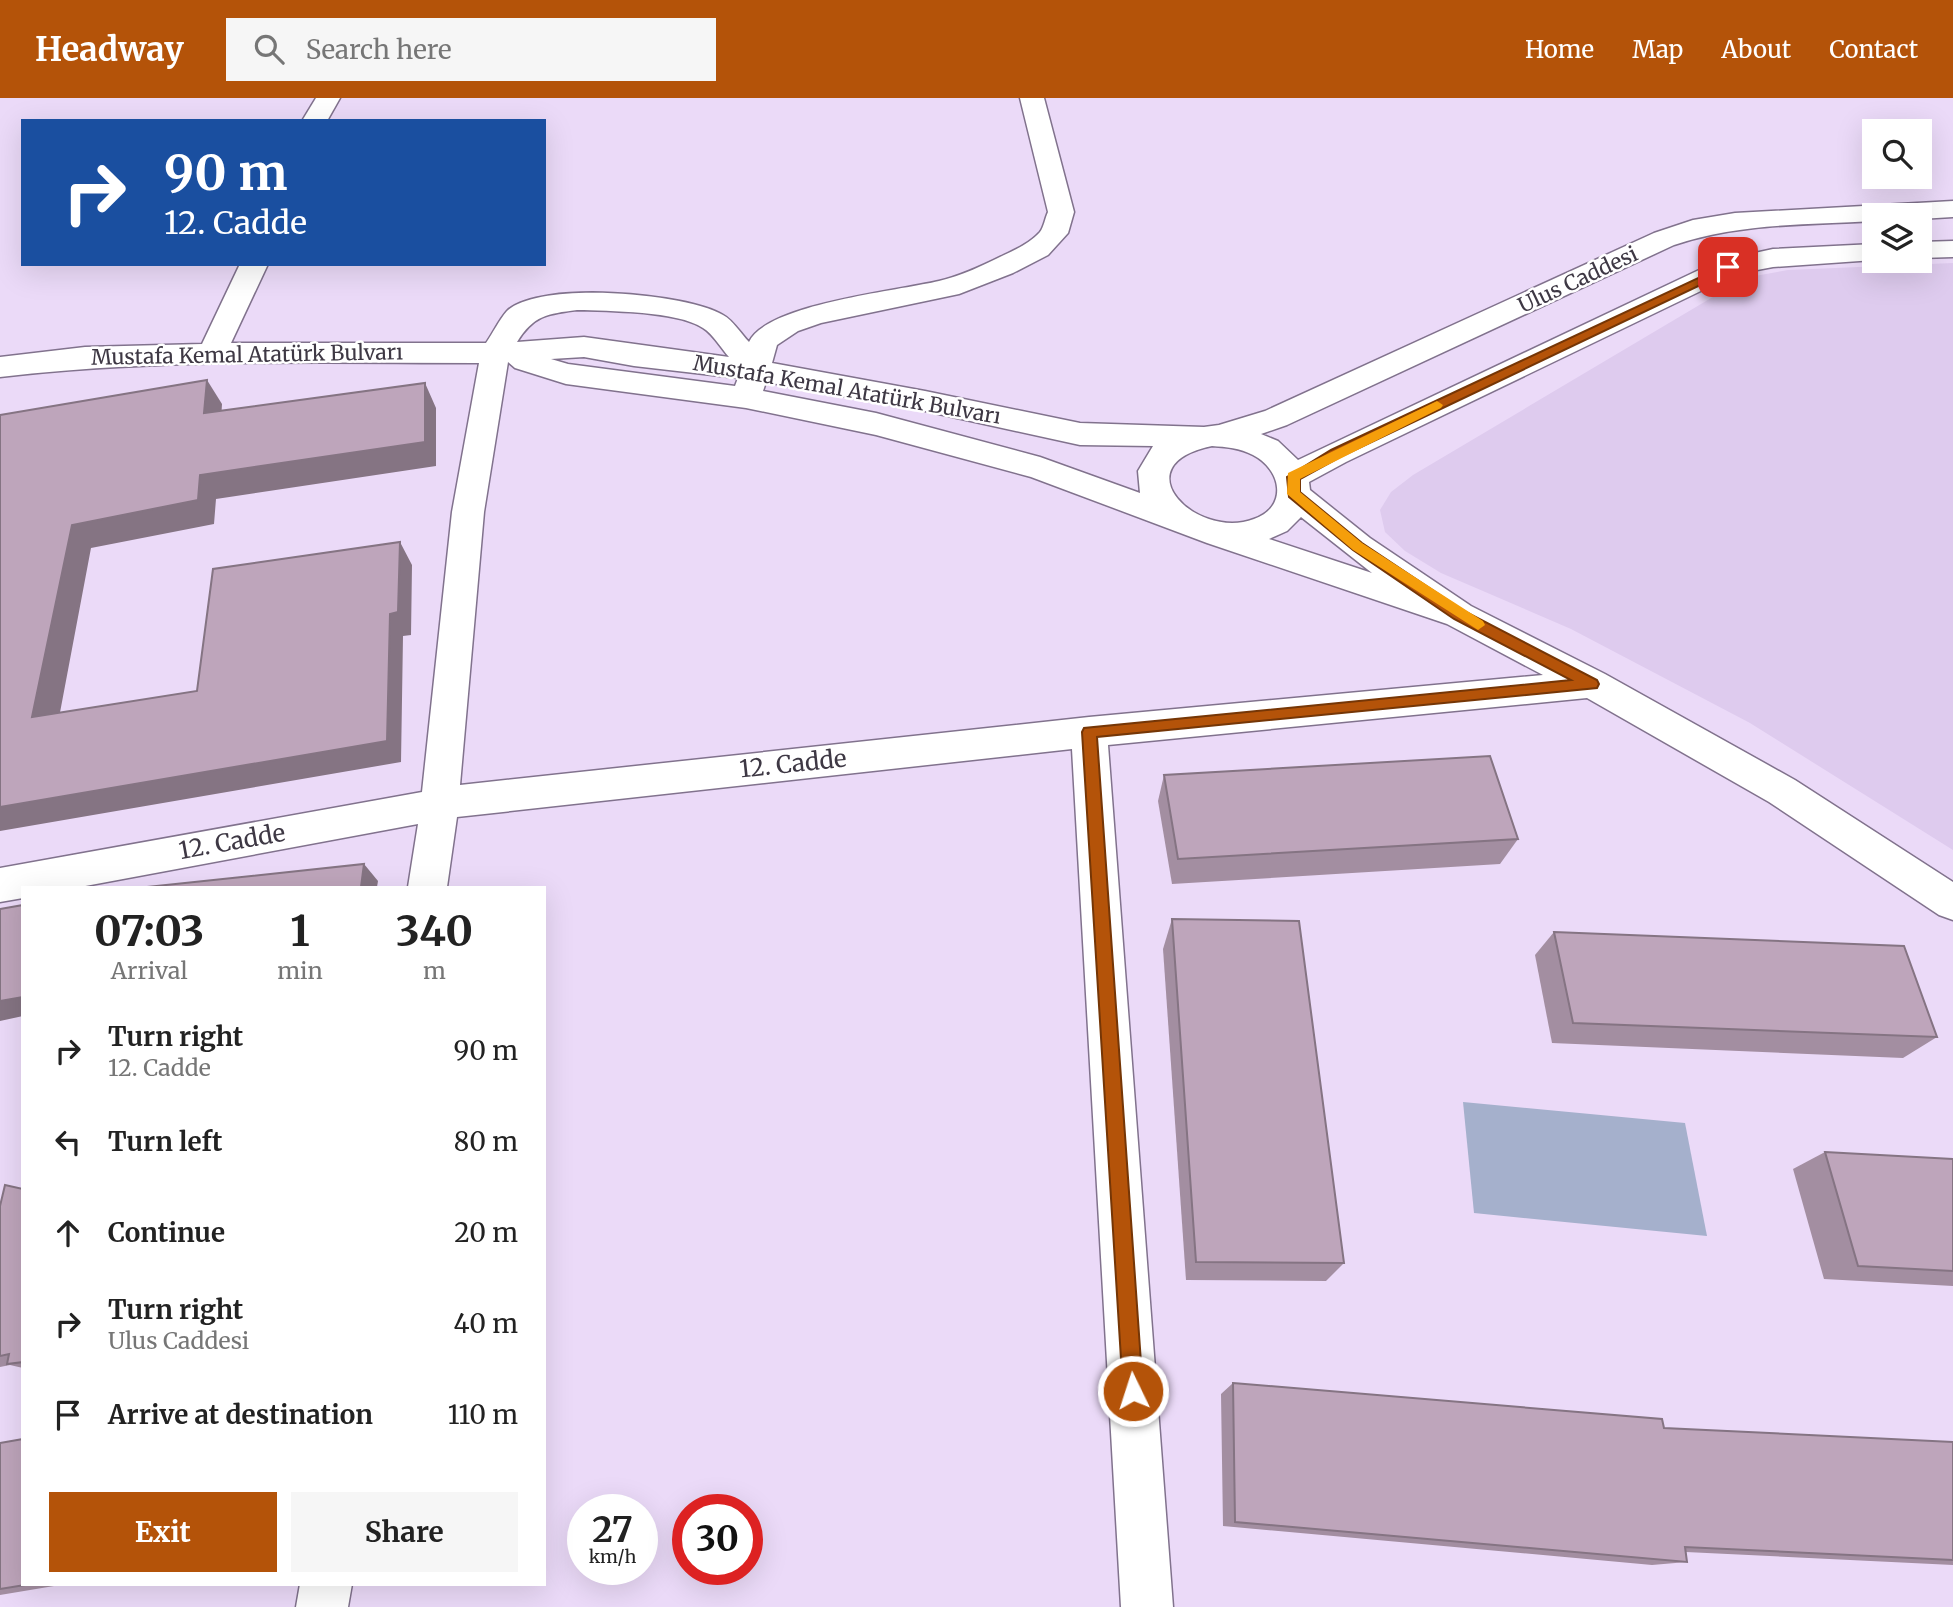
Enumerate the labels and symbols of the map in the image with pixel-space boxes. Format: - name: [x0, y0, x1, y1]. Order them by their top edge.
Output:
- pin: [1698, 237, 1758, 297]
- street label: Ulus Caddesi: [1514, 240, 1642, 319]
- street label: Mustafa Kemal Atatürk Bulvarı: [91, 338, 403, 371]
- street label: Mustafa Kemal Atatürk Bulvarı: [691, 349, 1003, 430]
- street label: 12. Cadde: [738, 742, 848, 785]
- street label: 12. Cadde: [176, 817, 287, 866]
- position arrow: [1096, 1354, 1170, 1428]
- speed limit sign: 30: [672, 1494, 763, 1585]

